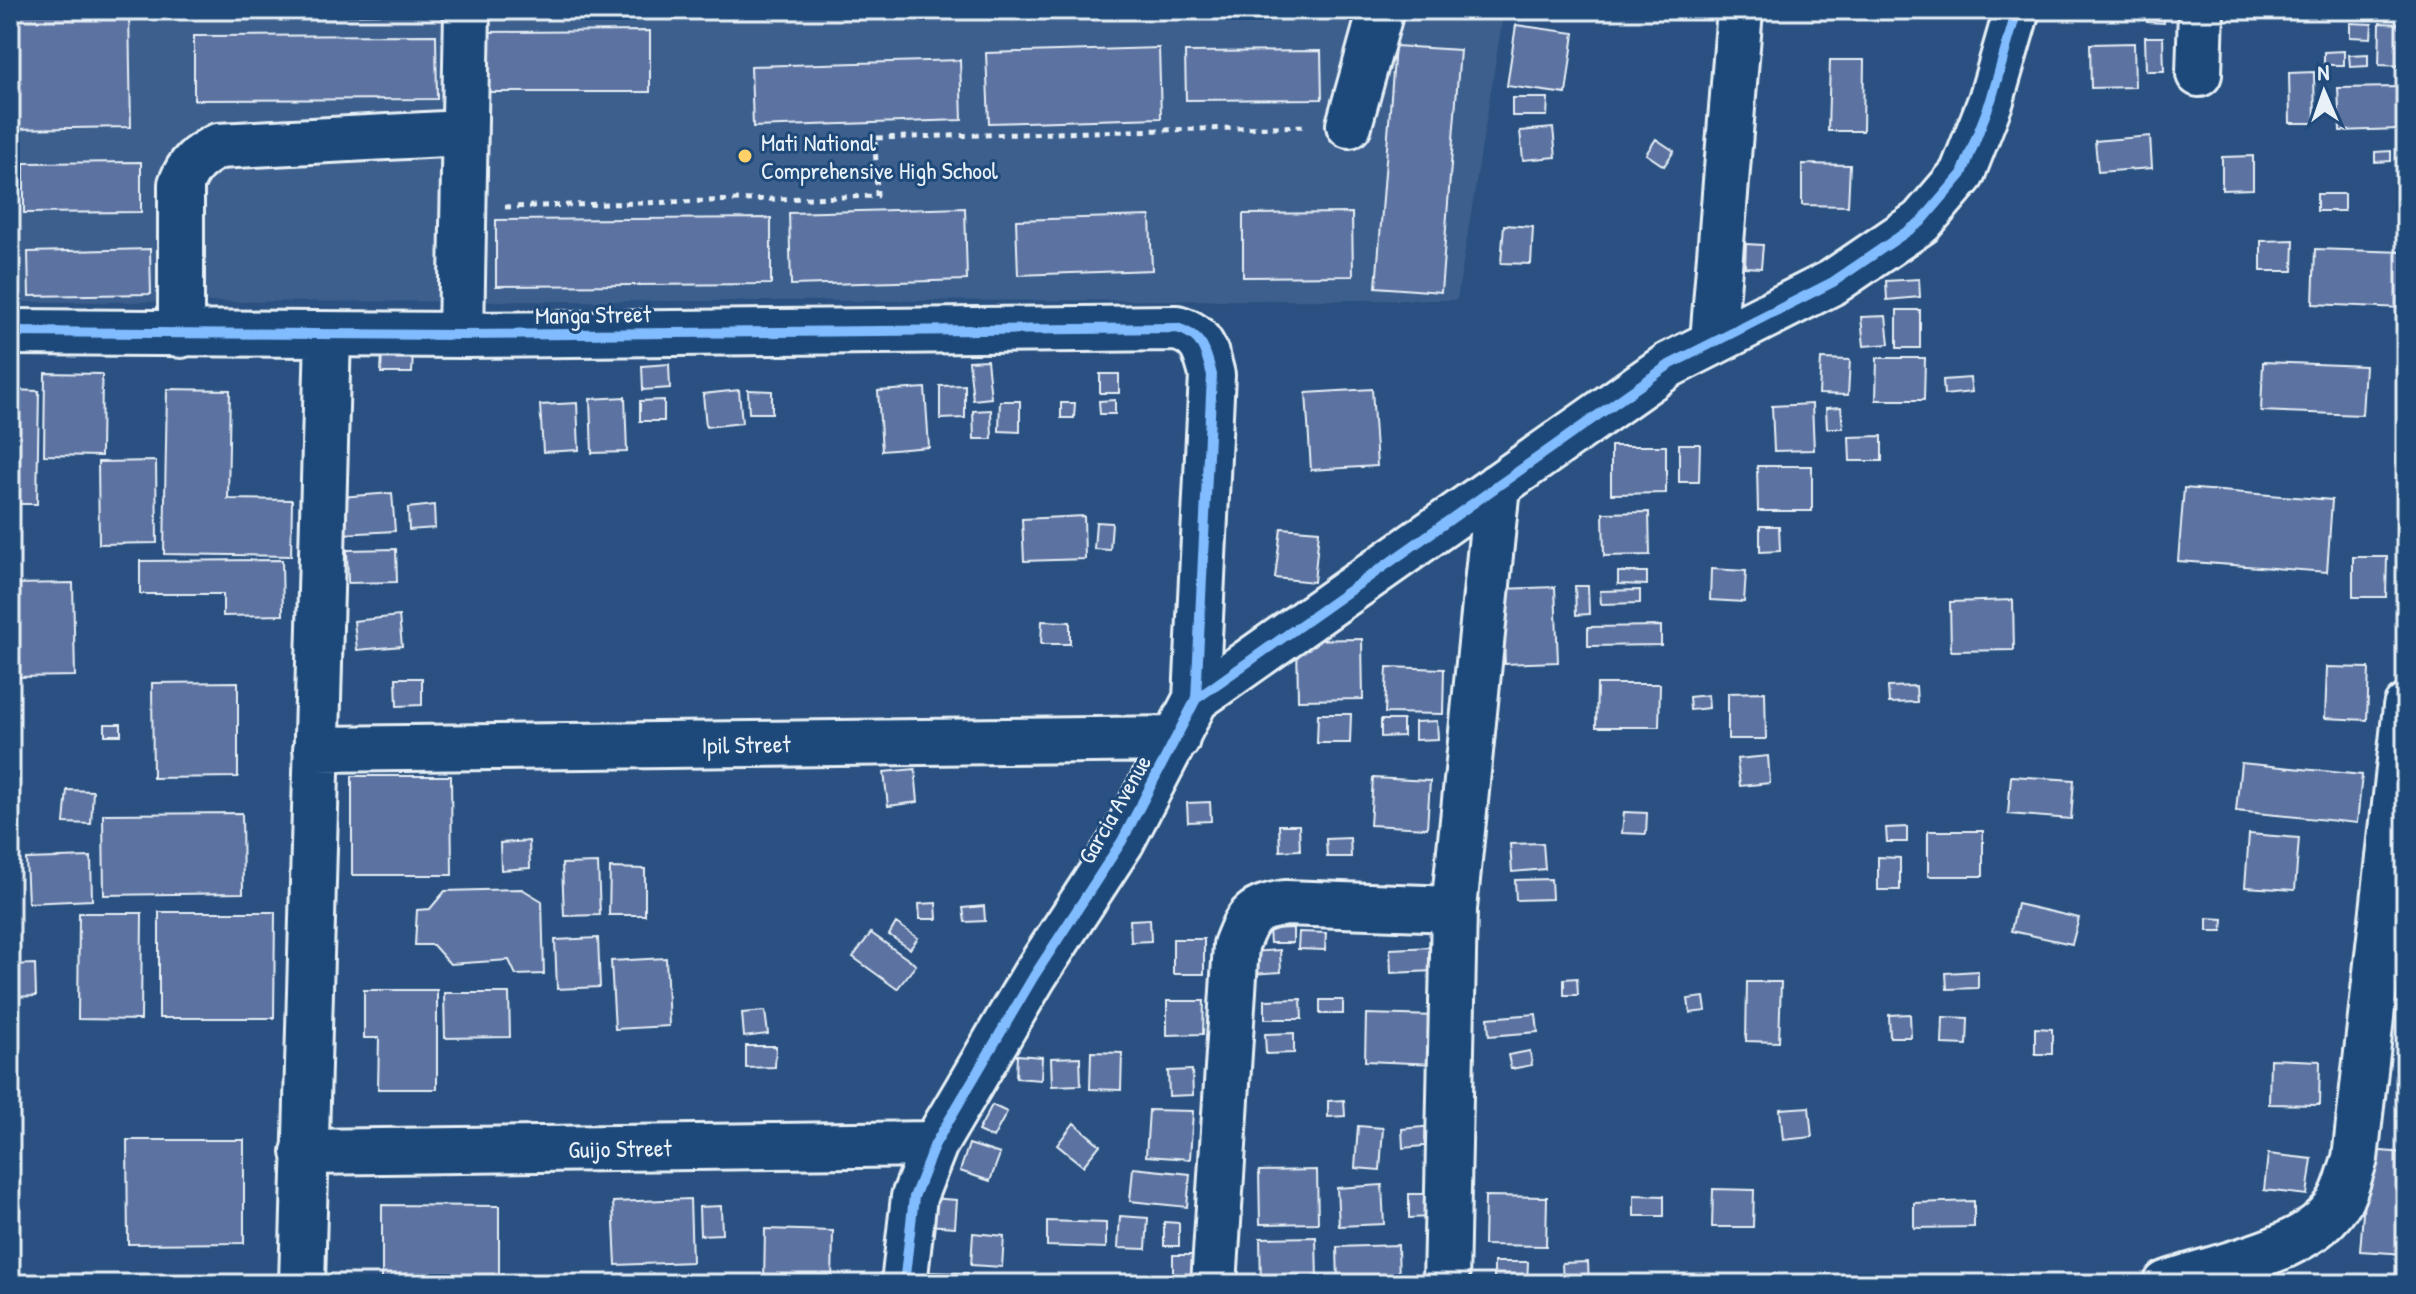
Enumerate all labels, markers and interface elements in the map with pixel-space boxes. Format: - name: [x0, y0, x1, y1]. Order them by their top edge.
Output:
- north arrow: [2284, 52, 2364, 132]
- text: N: [2317, 57, 2330, 87]
- place label: Mati National Comprehensive High School: [761, 126, 999, 186]
- marker: Mati National Comprehensive High School: [736, 147, 754, 165]
- street label: Manga Street: [535, 297, 652, 331]
- street label: Ipil Street: [701, 727, 792, 761]
- street label: Garcia Avenue: [1070, 748, 1158, 869]
- street label: Guijo Street: [568, 1131, 673, 1165]

